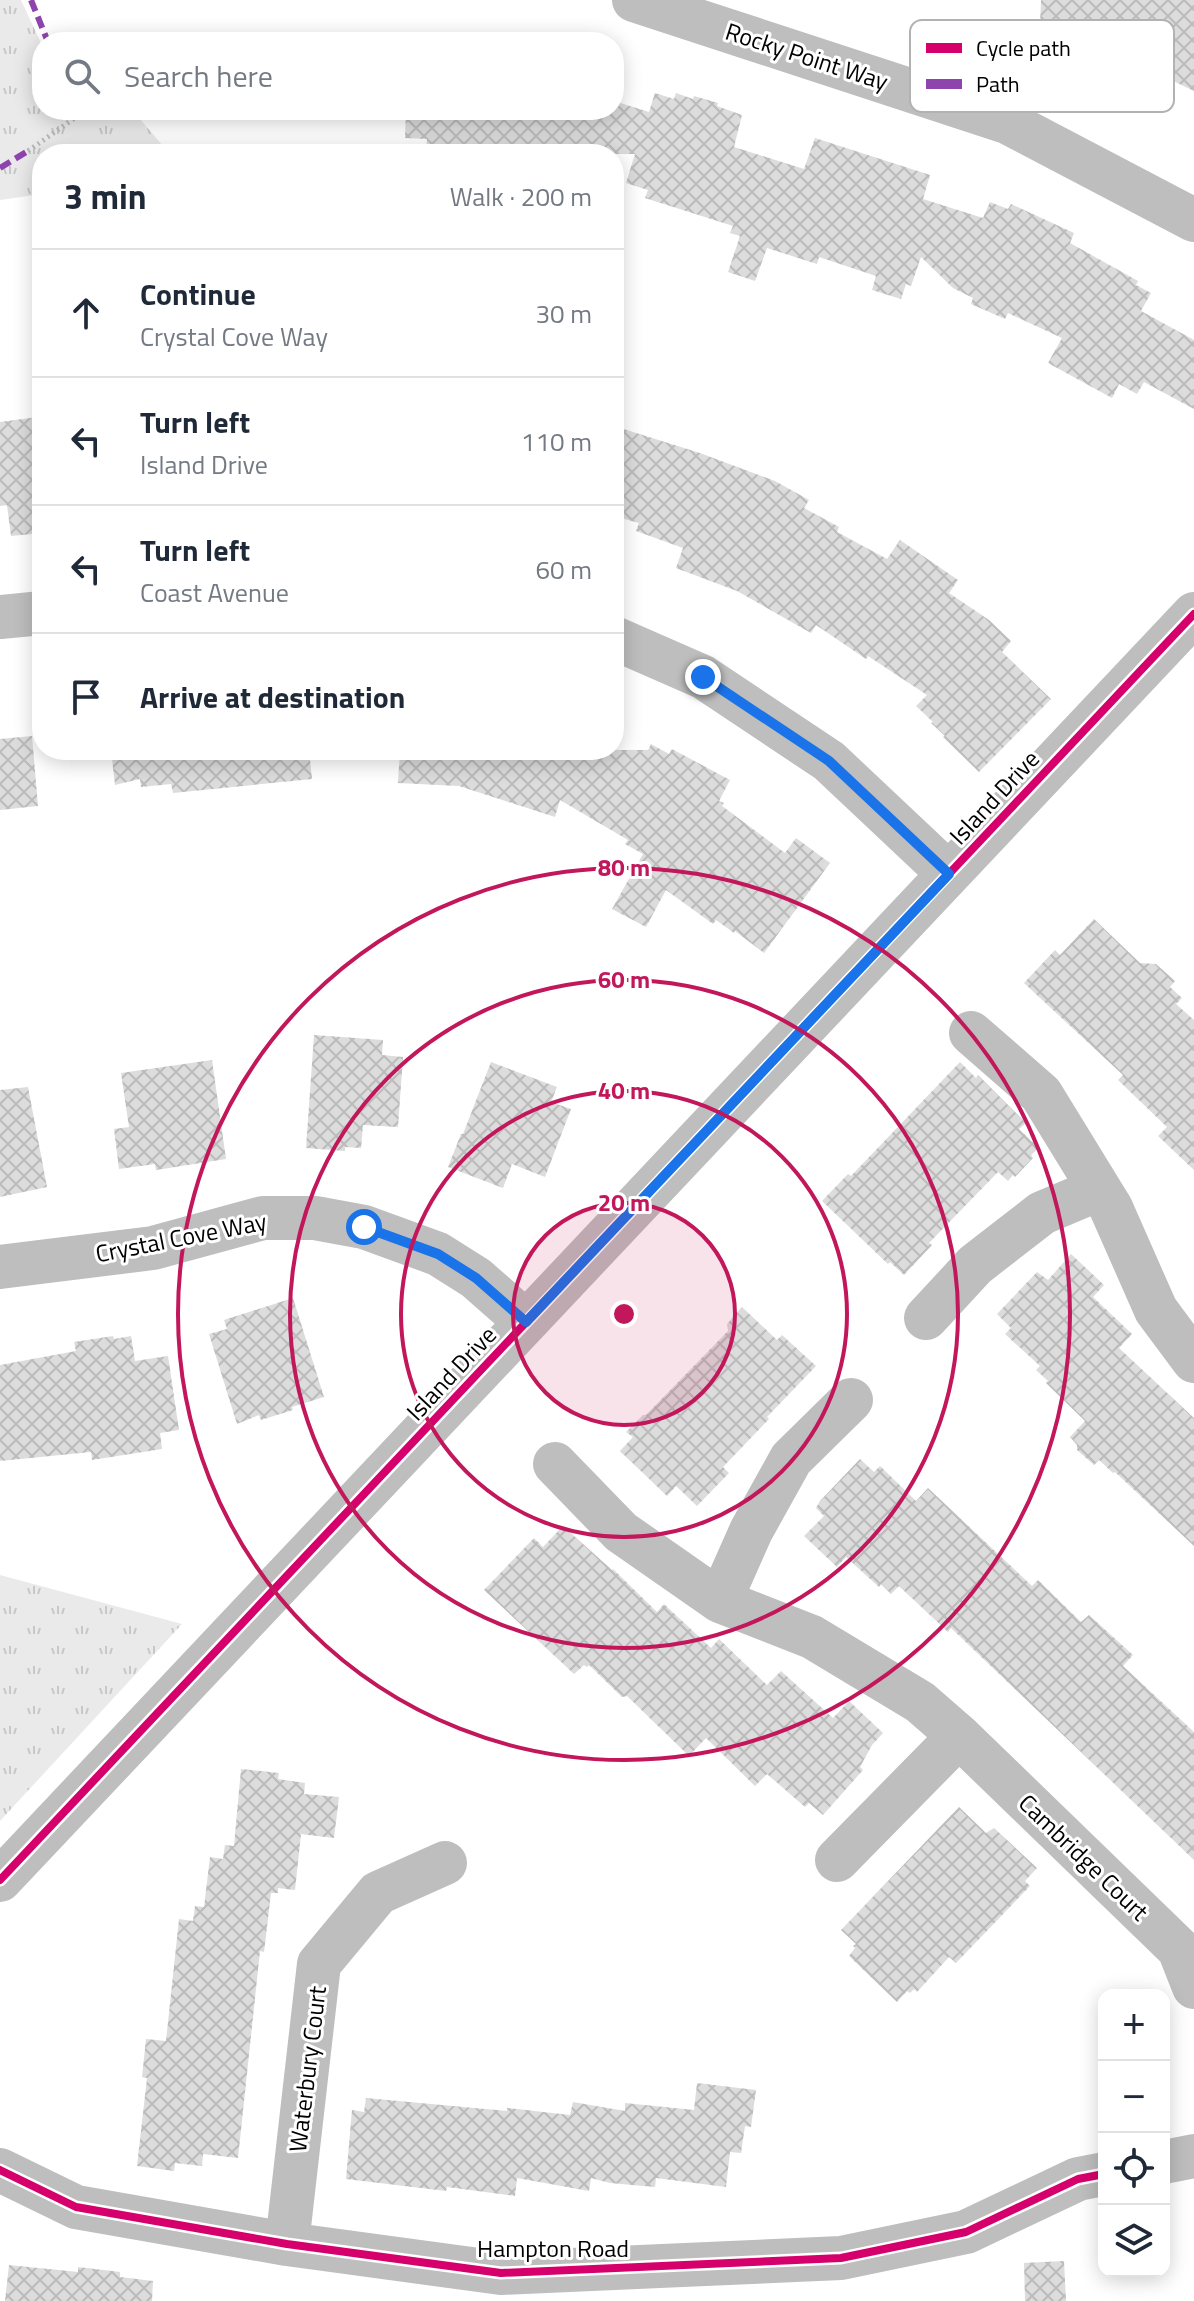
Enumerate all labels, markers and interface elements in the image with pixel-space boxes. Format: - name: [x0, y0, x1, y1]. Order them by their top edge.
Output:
- street label: Rocky Point Way: [721, 13, 893, 99]
- legend: [910, 20, 1174, 112]
- text: Cycle path: [976, 31, 1071, 65]
- search box: [32, 32, 624, 120]
- text: Search here: [124, 53, 273, 99]
- icon: search: [60, 54, 104, 98]
- text: Path: [976, 67, 1020, 101]
- text: 3 min: [64, 170, 147, 222]
- text: Walk · 200 m: [450, 177, 592, 216]
- text: Continue: [140, 271, 256, 317]
- icon: ahead: [64, 291, 108, 335]
- text: 30 m: [535, 294, 592, 333]
- text: Crystal Cove Way: [140, 317, 328, 356]
- text: Turn left: [140, 399, 250, 445]
- icon: left: [64, 419, 108, 463]
- text: 110 m: [521, 422, 592, 461]
- text: Island Drive: [140, 445, 268, 484]
- text: Turn left: [140, 527, 250, 573]
- icon: left: [64, 547, 108, 591]
- text: 60 m: [535, 550, 592, 589]
- text: Coast Avenue: [140, 573, 289, 612]
- route end: [685, 659, 721, 695]
- text: Arrive at destination: [140, 674, 405, 720]
- icon: arrive: [64, 675, 108, 719]
- street label: Island Drive: [941, 742, 1047, 852]
- text: 80 m: [598, 849, 650, 885]
- text: 60 m: [598, 961, 650, 997]
- text: 40 m: [598, 1072, 650, 1108]
- text: 20 m: [598, 1184, 650, 1220]
- street label: Crystal Cove Way: [92, 1203, 270, 1271]
- route start: [346, 1209, 382, 1245]
- centre of rings: [610, 1300, 638, 1328]
- street label: Island Drive: [398, 1318, 504, 1428]
- street label: Cambridge Court: [1011, 1785, 1158, 1929]
- street label: Waterbury Court: [279, 1983, 335, 2154]
- map controls: [1098, 1989, 1170, 2277]
- button: +: [1098, 1989, 1170, 2061]
- button: −: [1098, 2061, 1170, 2133]
- button: locate: [1098, 2133, 1170, 2205]
- button: layers: [1098, 2205, 1170, 2277]
- street label: Hampton Road: [477, 2230, 629, 2266]

